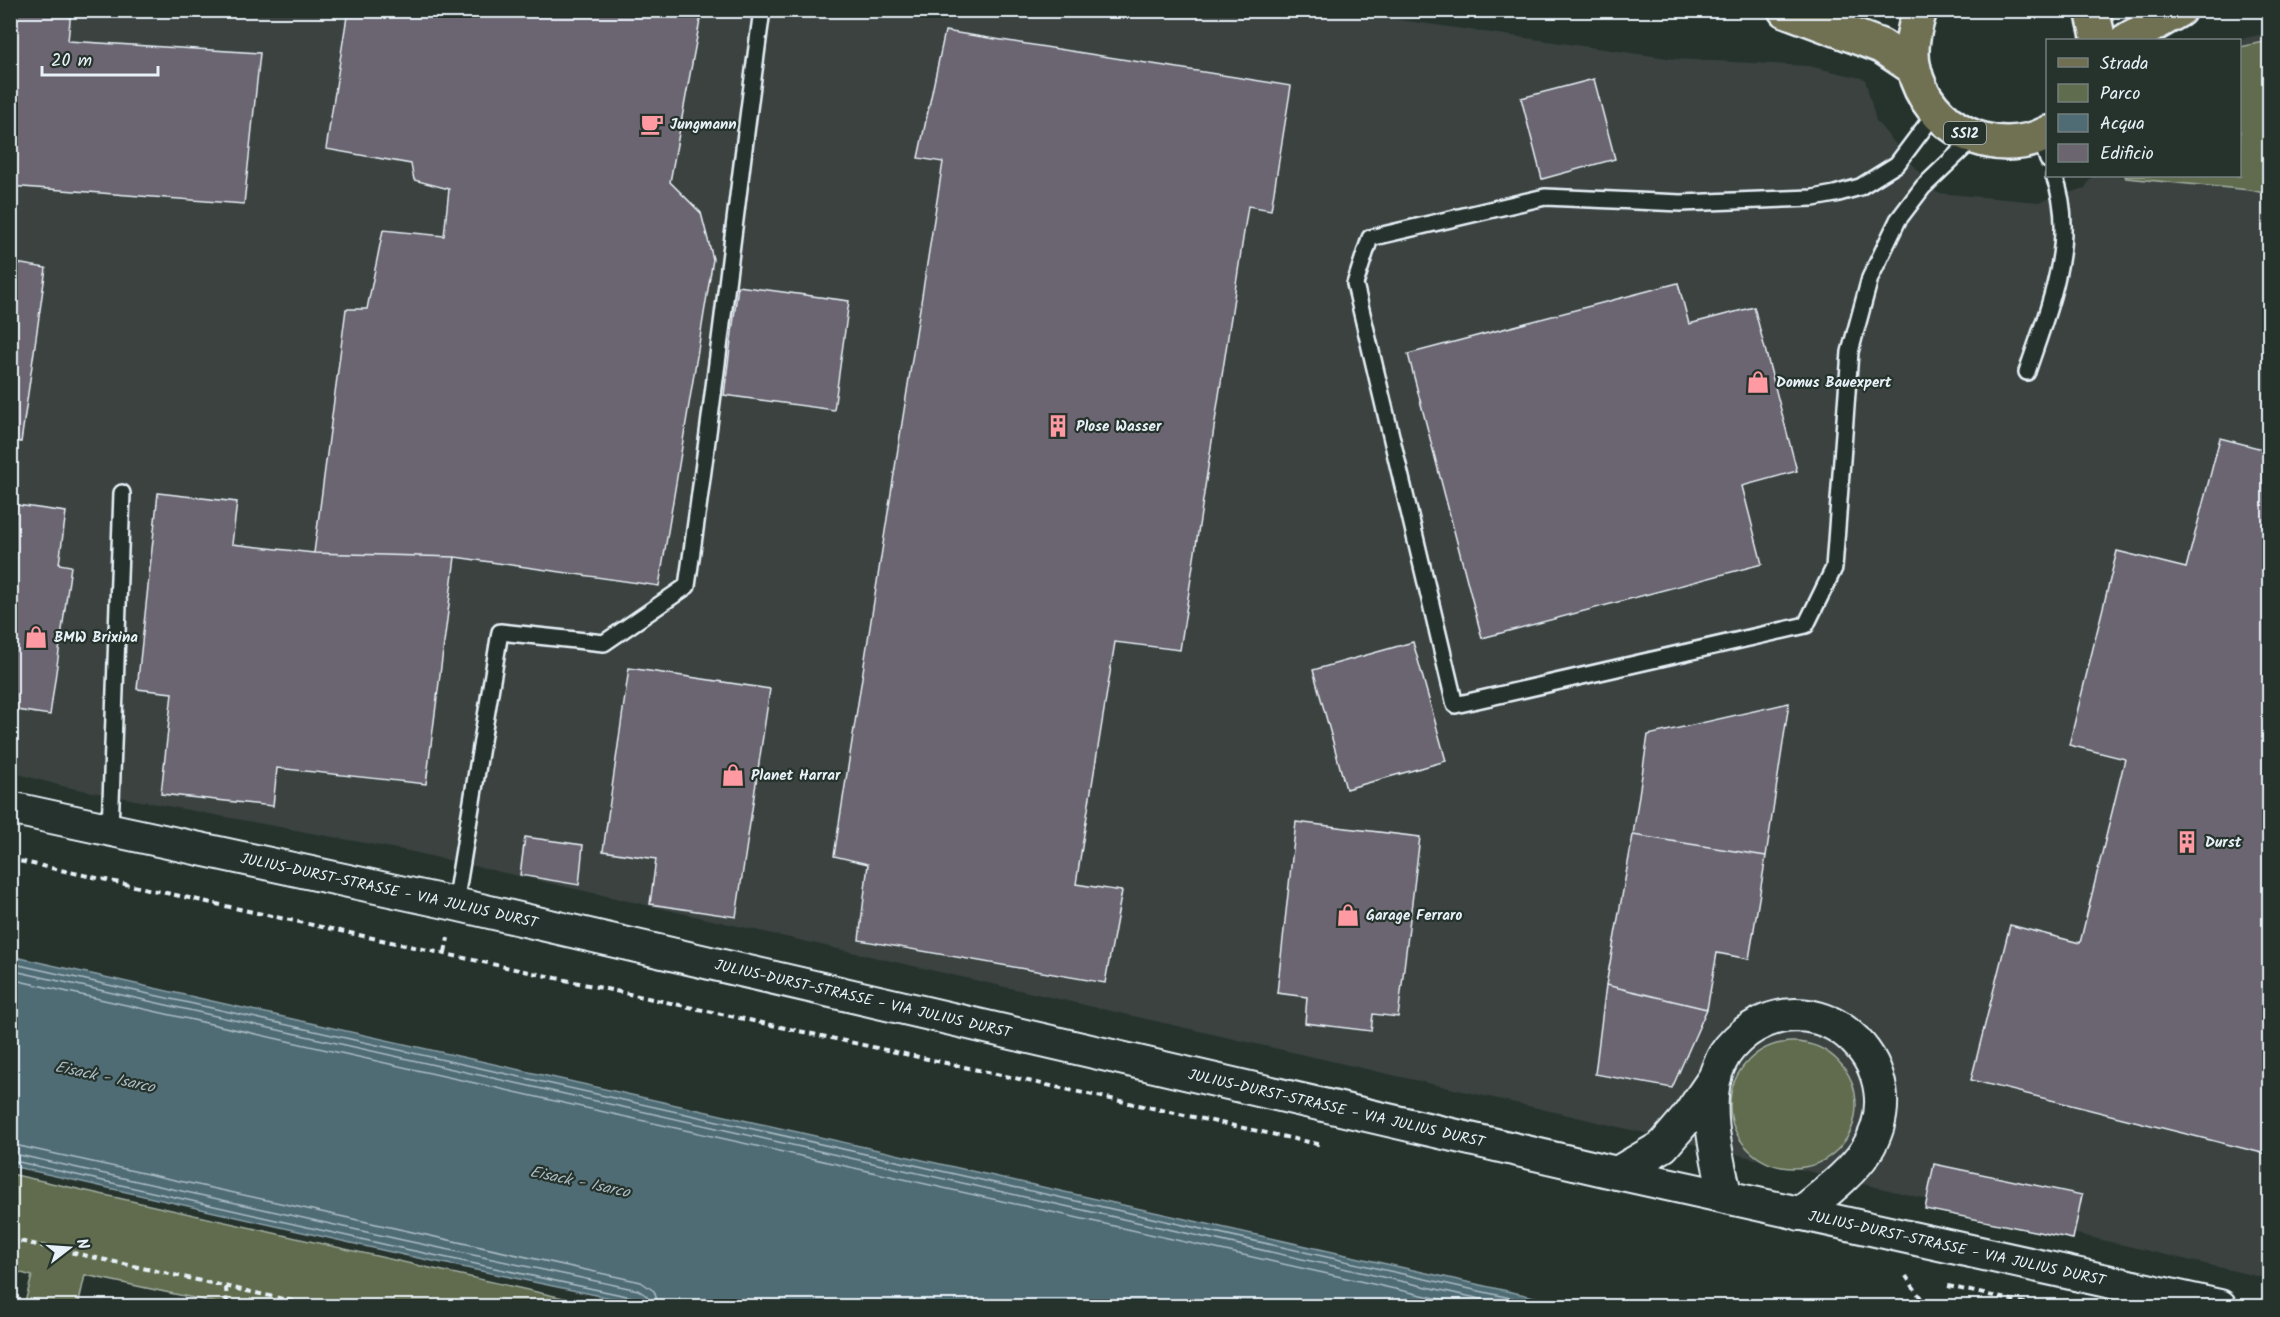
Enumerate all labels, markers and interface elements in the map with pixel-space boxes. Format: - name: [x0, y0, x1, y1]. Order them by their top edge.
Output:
- scale bar: [42, 39, 158, 77]
- legend: [2046, 39, 2241, 177]
- text: 20 m: [51, 47, 92, 76]
- text: Strada: [2100, 50, 2148, 79]
- text: Parco: [2100, 80, 2140, 109]
- text: Acqua: [2100, 110, 2145, 139]
- cafe icon: Jungmann: [639, 111, 665, 137]
- place label: Jungmann: [670, 113, 737, 137]
- road number: SS12: [1944, 122, 1986, 144]
- text: Edificio: [2100, 140, 2154, 169]
- shop icon: Domus Bauexpert: [1745, 369, 1771, 395]
- place label: Domus Bauexpert: [1776, 371, 1892, 395]
- building icon: Plose Wasser: [1045, 413, 1071, 439]
- place label: Plose Wasser: [1076, 415, 1162, 439]
- shop icon: BMW Brixina: [23, 624, 49, 650]
- place label: BMW Brixina: [54, 626, 138, 650]
- shop icon: Planet Harrar: [720, 762, 746, 788]
- place label: Planet Harrar: [751, 764, 841, 788]
- building icon: Durst: [2174, 829, 2200, 855]
- place label: Durst: [2205, 831, 2242, 855]
- street label: JULIUS-DURST-STRASSE - VIA JULIUS DURST: [238, 847, 542, 936]
- shop icon: Garage Ferraro: [1335, 902, 1361, 928]
- place label: Garage Ferraro: [1366, 904, 1462, 928]
- street label: JULIUS-DURST-STRASSE - VIA JULIUS DURST: [712, 953, 1015, 1046]
- water label: Eisack - Isarco: [53, 1055, 159, 1101]
- street label: JULIUS-DURST-STRASSE - VIA JULIUS DURST: [1186, 1063, 1489, 1155]
- water label: Eisack - Isarco: [528, 1160, 634, 1206]
- street label: JULIUS-DURST-STRASSE - VIA JULIUS DURST: [1806, 1205, 2109, 1294]
- north arrow: [39, 1218, 99, 1278]
- text: N: [68, 1236, 95, 1253]

